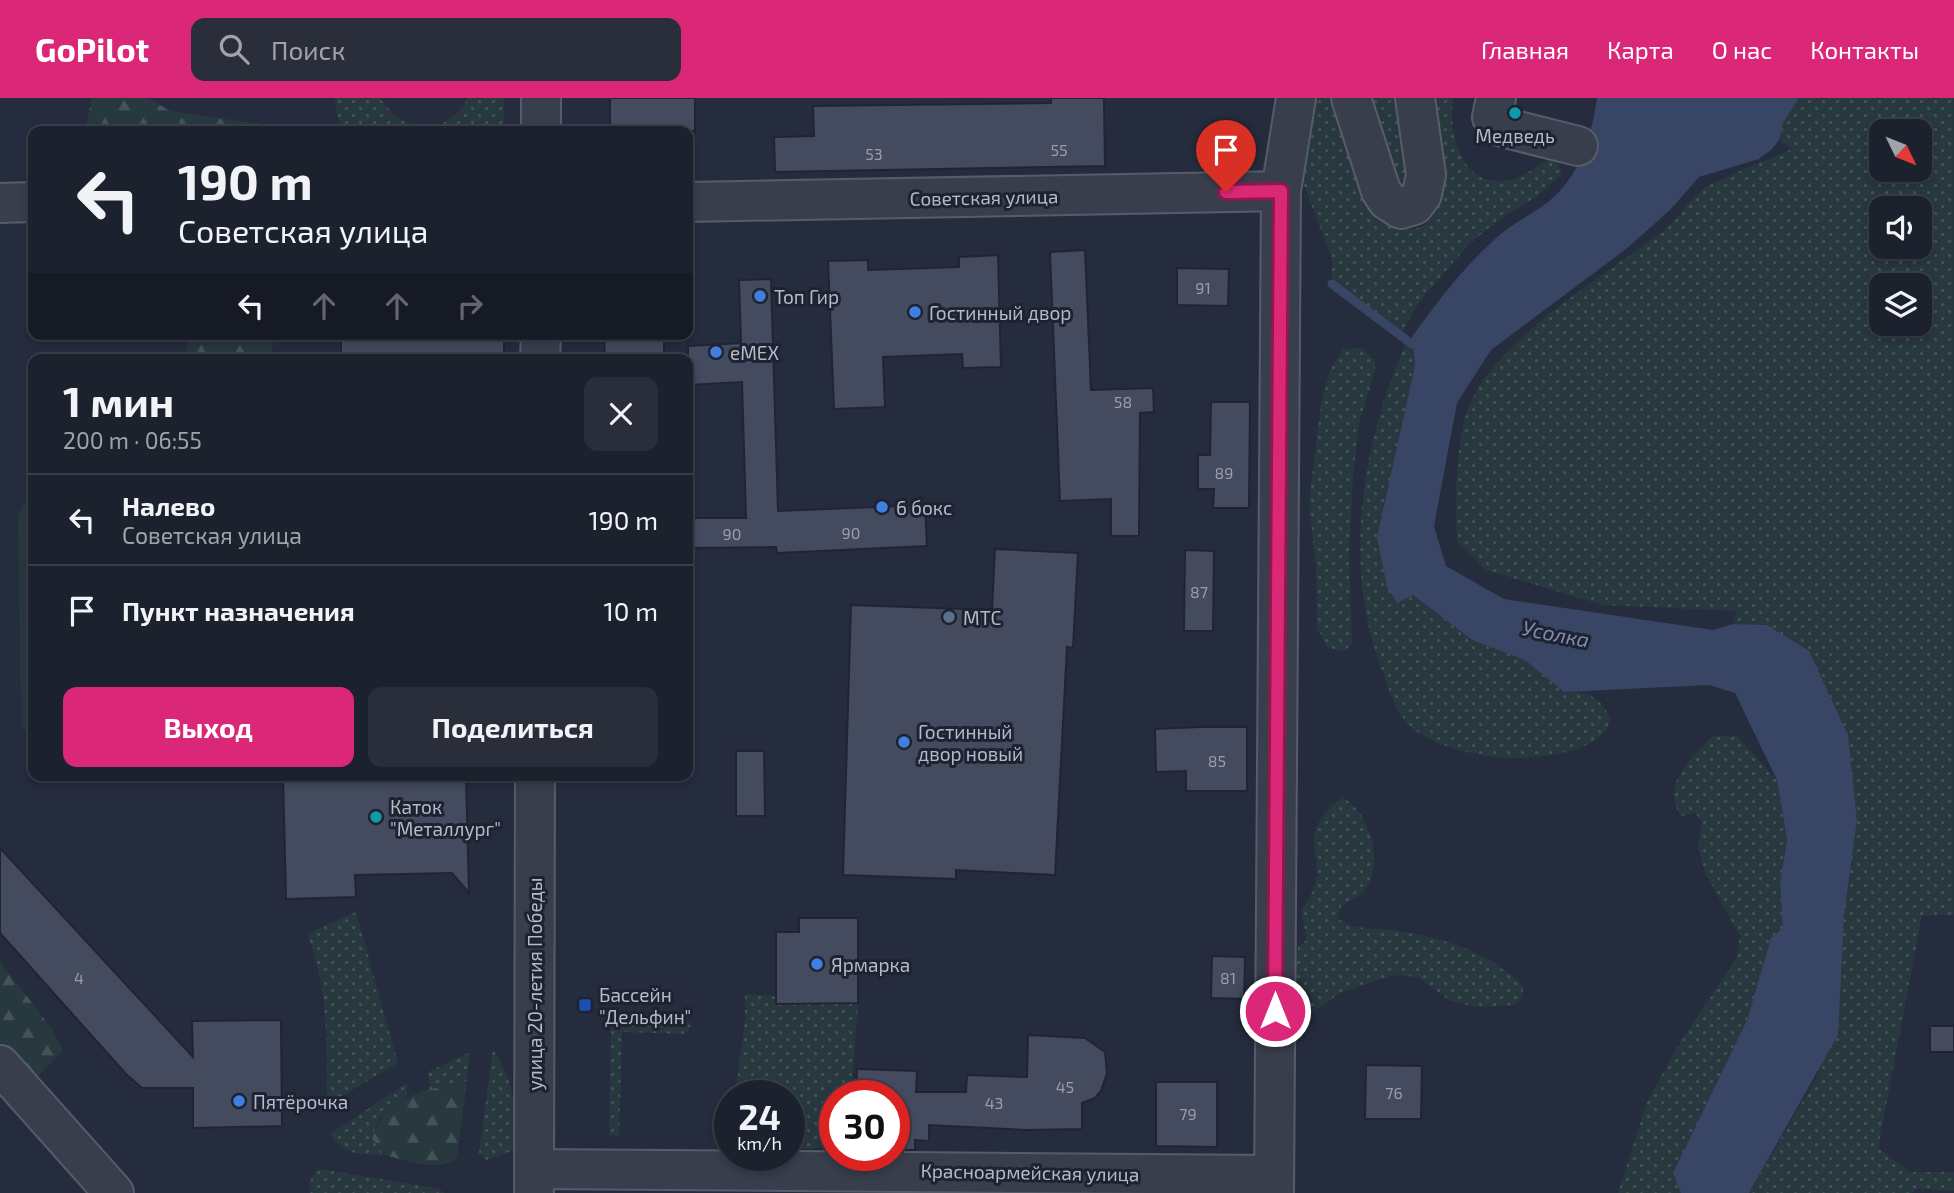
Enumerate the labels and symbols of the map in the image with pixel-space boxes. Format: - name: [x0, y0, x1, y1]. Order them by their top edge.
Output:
- marker: Медведь: [1507, 105, 1523, 121]
- north arrow: [1869, 119, 1932, 182]
- pin: [1196, 120, 1256, 192]
- place label: Медведь: [1475, 124, 1555, 147]
- house number: 55: [1050, 140, 1068, 159]
- house number: 53: [865, 144, 883, 163]
- street label: Советская улица: [909, 184, 1059, 211]
- house number: 91: [1195, 278, 1211, 297]
- place label: Топ Гир: [774, 285, 839, 308]
- marker: Топ Гир: [752, 288, 768, 304]
- place label: Гостинный двор: [929, 301, 1071, 324]
- marker: Гостинный двор: [907, 304, 923, 320]
- place label: eMEX: [730, 341, 780, 364]
- marker: eMEX: [708, 344, 724, 360]
- house number: 58: [1114, 392, 1132, 411]
- house number: 89: [1215, 463, 1233, 482]
- place label: 6 бокс: [896, 496, 952, 519]
- marker: 6 бокс: [874, 499, 890, 515]
- house number: 90: [842, 523, 860, 542]
- house number: 90: [723, 524, 741, 543]
- house number: 87: [1190, 582, 1208, 601]
- place label: МТС: [963, 606, 1001, 629]
- marker: МТС: [941, 609, 957, 625]
- water label: Усолка: [1520, 614, 1592, 652]
- place label: Гостинный двор новый: [918, 720, 1023, 765]
- marker: Гостинный двор новый: [896, 734, 912, 750]
- house number: 85: [1208, 751, 1226, 770]
- place label: Каток "Металлург": [390, 795, 501, 841]
- marker: Каток "Металлург": [368, 809, 384, 825]
- street label: улица 20-летия Победы: [523, 878, 547, 1090]
- place label: Ярмарка: [831, 953, 910, 976]
- marker: Ярмарка: [809, 956, 825, 972]
- house number: 4: [74, 968, 84, 987]
- house number: 81: [1220, 968, 1236, 987]
- position arrow: [1238, 974, 1312, 1048]
- place label: Бассейн "Дельфин": [599, 983, 691, 1028]
- marker: Бассейн "Дельфин": [577, 997, 593, 1013]
- house number: 45: [1056, 1077, 1074, 1096]
- speed limit sign: 30: [819, 1080, 910, 1171]
- house number: 76: [1385, 1083, 1403, 1102]
- place label: Пятёрочка: [253, 1090, 348, 1113]
- marker: Пятёрочка: [231, 1093, 247, 1109]
- house number: 43: [985, 1093, 1003, 1112]
- house number: 79: [1179, 1104, 1197, 1123]
- street label: Красноармейская улица: [920, 1159, 1140, 1186]

